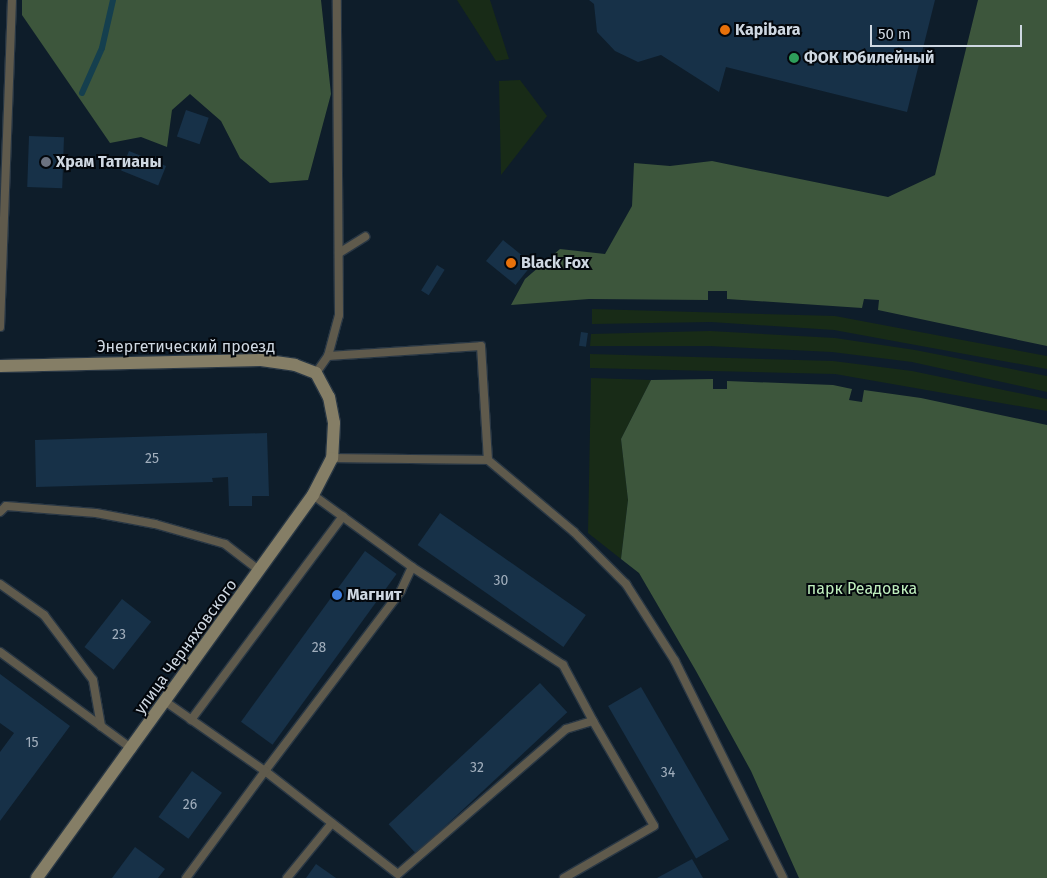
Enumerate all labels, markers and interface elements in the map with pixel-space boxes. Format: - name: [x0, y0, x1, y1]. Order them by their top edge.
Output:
- scale bar: [872, 15, 1024, 47]
- place label: Kapibara: [735, 20, 801, 40]
- marker: Kapibara: [719, 24, 731, 36]
- text: 50 m: [878, 25, 911, 43]
- place label: ФОК Юбилейный: [804, 48, 934, 68]
- marker: ФОК Юбилейный: [788, 52, 800, 64]
- place label: Храм Татианы: [56, 152, 162, 172]
- marker: Храм Татианы: [40, 156, 52, 168]
- place label: Black Fox: [521, 253, 589, 273]
- marker: Black Fox: [505, 257, 517, 269]
- street label: Энергетический проезд: [97, 337, 275, 357]
- house number: 25: [145, 451, 159, 467]
- house number: 30: [494, 573, 508, 589]
- street label: улица Черняховского: [131, 576, 241, 718]
- park label: парк Реадовка: [807, 579, 917, 599]
- place label: Магнит: [347, 585, 402, 605]
- marker: Магнит: [331, 589, 343, 601]
- house number: 23: [112, 627, 126, 643]
- house number: 28: [312, 640, 326, 656]
- house number: 15: [25, 735, 39, 751]
- house number: 32: [470, 760, 484, 776]
- house number: 34: [661, 765, 675, 781]
- house number: 26: [183, 797, 197, 813]

